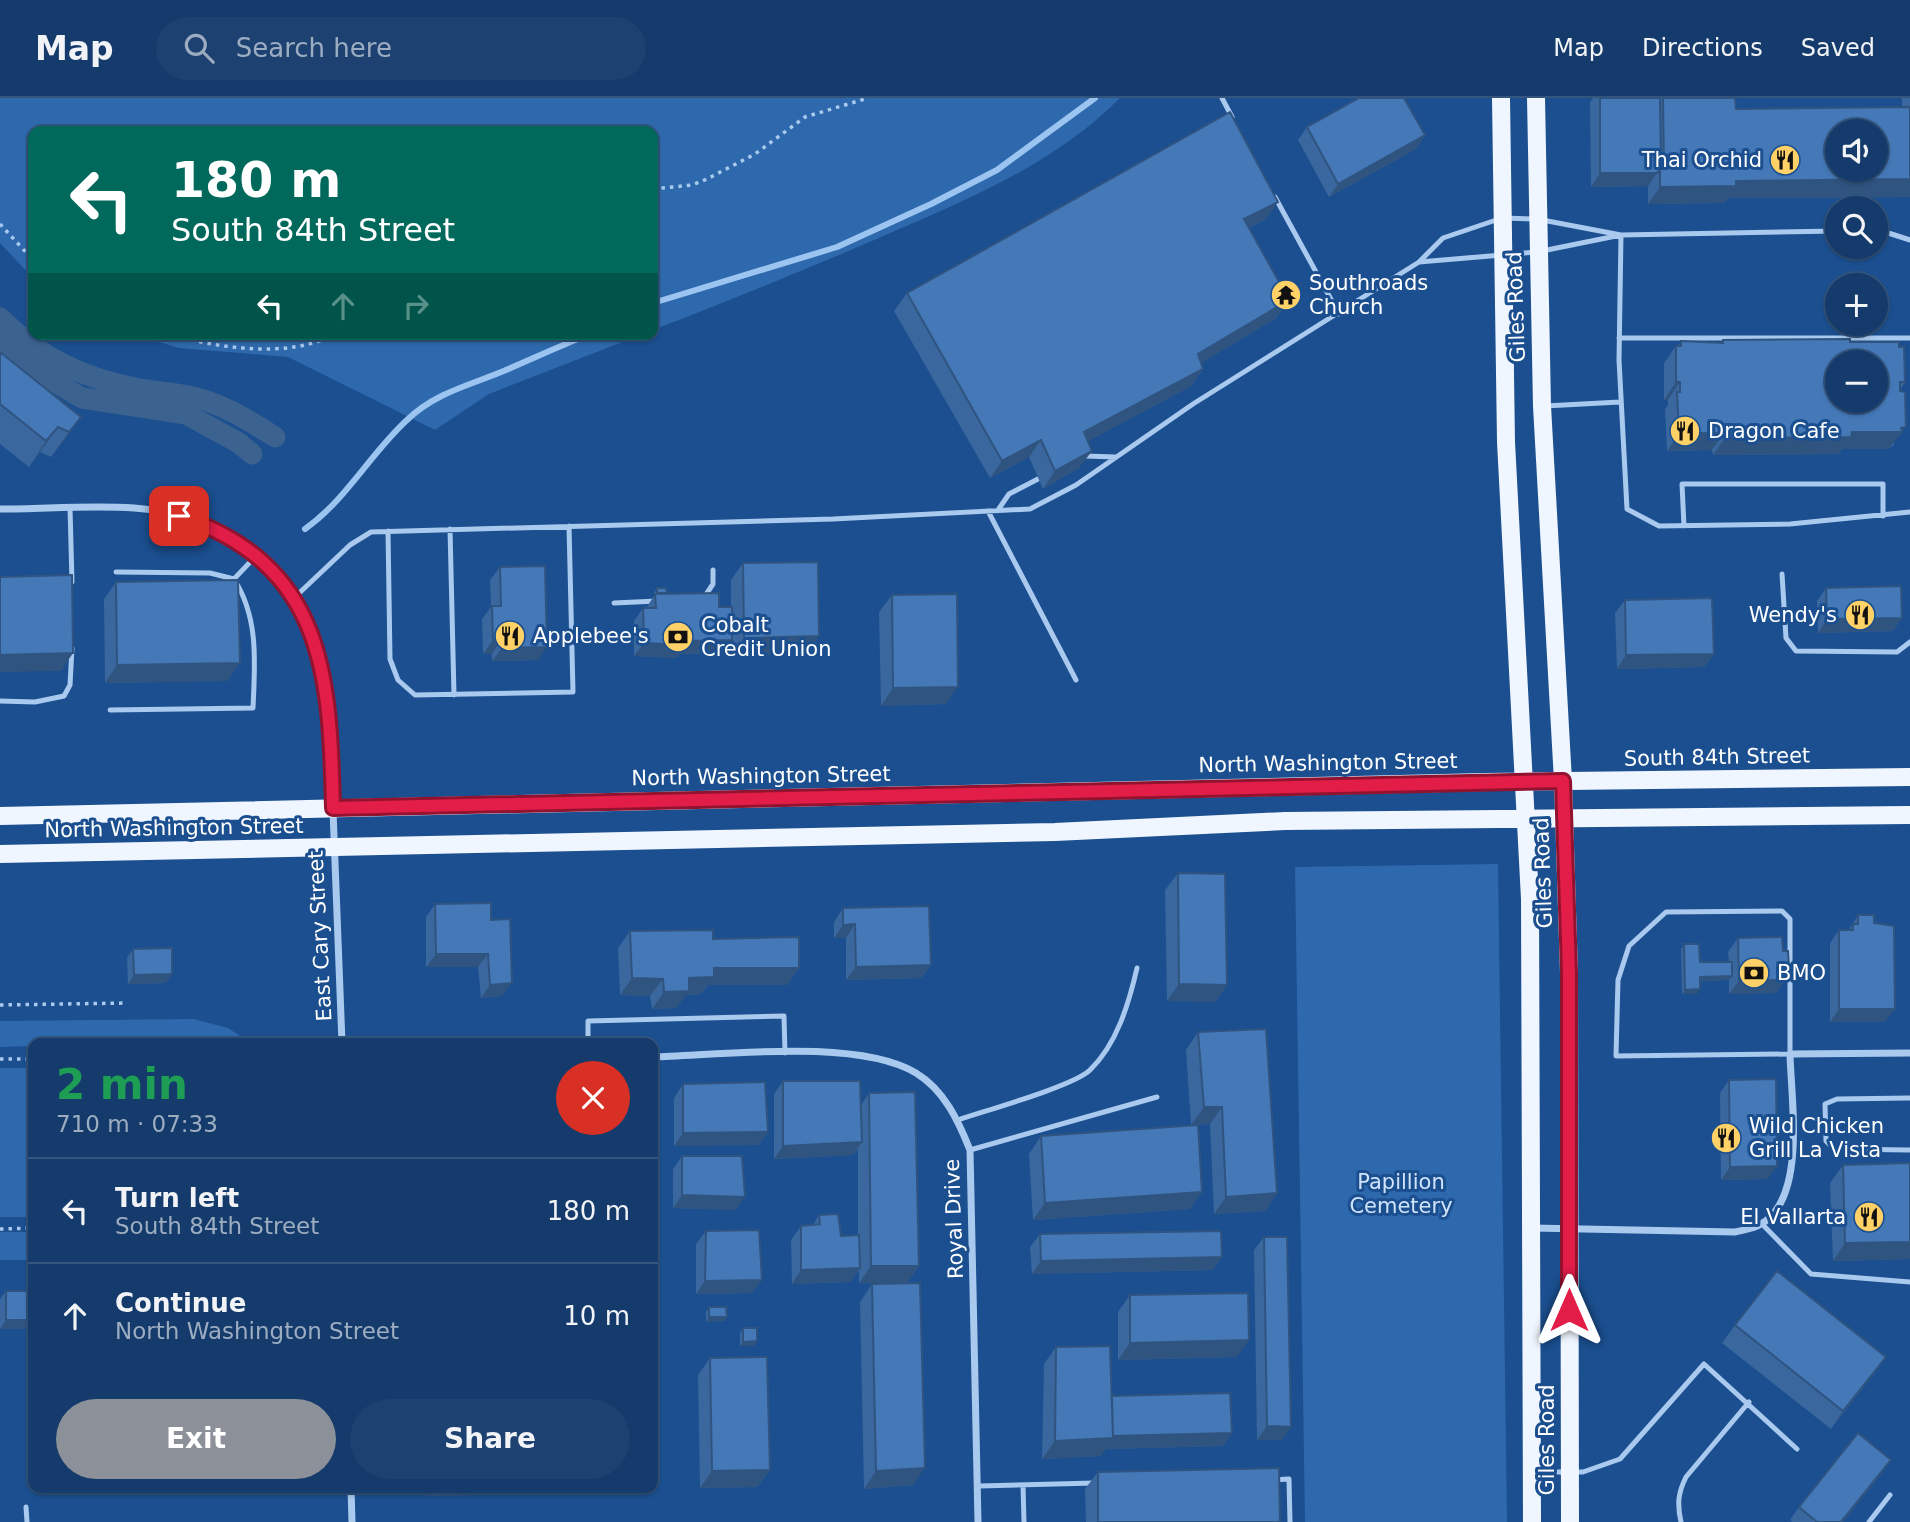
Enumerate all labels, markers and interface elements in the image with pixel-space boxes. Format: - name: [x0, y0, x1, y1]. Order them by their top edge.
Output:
- search box: [156, 17, 646, 80]
- text: Map: [35, 29, 114, 68]
- icon: search: [180, 29, 218, 67]
- text: Search here: [236, 33, 392, 63]
- text: Map: [1553, 34, 1604, 62]
- text: Directions: [1642, 34, 1763, 62]
- text: Saved: [1801, 34, 1875, 62]
- map controls: [1825, 119, 1888, 413]
- button: sound: [1825, 119, 1888, 182]
- restaurant icon: Thai Orchid: [1768, 143, 1802, 177]
- place label: Thai Orchid: [1641, 148, 1762, 172]
- text: 180 m: [171, 152, 341, 209]
- icon: left: [56, 154, 147, 245]
- button: search: [1825, 196, 1888, 259]
- text: South 84th Street: [171, 211, 455, 249]
- street label: Giles Road: [1502, 251, 1530, 363]
- place label: Southroads Church: [1309, 271, 1428, 319]
- button: +: [1825, 273, 1888, 336]
- temple icon: Southroads Church: [1269, 278, 1303, 312]
- icon: left: [251, 287, 289, 325]
- icon: ahead: [324, 287, 362, 325]
- icon: right: [397, 287, 435, 325]
- button: −: [1825, 350, 1888, 413]
- restaurant icon: Dragon Cafe: [1668, 414, 1702, 448]
- place label: Dragon Cafe: [1708, 419, 1840, 443]
- pin: [149, 486, 209, 546]
- icon: arrive: [160, 497, 198, 535]
- restaurant icon: Wendy's: [1843, 598, 1877, 632]
- place label: Wendy's: [1749, 603, 1837, 627]
- place label: Cobalt Credit Union: [701, 613, 832, 661]
- restaurant icon: Applebee's: [493, 619, 527, 653]
- bank icon: Cobalt Credit Union: [661, 620, 695, 654]
- place label: Applebee's: [533, 624, 649, 648]
- street label: South 84th Street: [1624, 743, 1810, 771]
- street label: North Washington Street: [1198, 749, 1458, 777]
- street label: North Washington Street: [631, 762, 891, 790]
- street label: North Washington Street: [44, 814, 304, 842]
- street label: Giles Road: [1529, 817, 1557, 929]
- street label: East Cary Street: [304, 850, 336, 1022]
- bank icon: BMO: [1737, 956, 1771, 990]
- place label: BMO: [1777, 961, 1826, 985]
- text: 2 min: [56, 1060, 188, 1109]
- button: close: [556, 1061, 630, 1135]
- text: 710 m · 07:33: [56, 1111, 218, 1137]
- place label: Wild Chicken Grill La Vista: [1749, 1114, 1884, 1162]
- restaurant icon: Wild Chicken Grill La Vista: [1709, 1121, 1743, 1155]
- street label: Royal Drive: [940, 1158, 968, 1280]
- park label: Papillion Cemetery: [1349, 1170, 1453, 1218]
- text: Turn left: [115, 1183, 239, 1213]
- icon: left: [56, 1192, 94, 1230]
- text: 180 m: [547, 1196, 630, 1226]
- restaurant icon: El Vallarta: [1852, 1200, 1886, 1234]
- place label: El Vallarta: [1740, 1205, 1846, 1229]
- text: South 84th Street: [115, 1213, 319, 1239]
- position arrow: [1532, 1273, 1606, 1347]
- text: Continue: [115, 1288, 246, 1318]
- icon: ahead: [56, 1297, 94, 1335]
- text: 10 m: [563, 1301, 630, 1331]
- text: North Washington Street: [115, 1318, 399, 1344]
- street label: Giles Road: [1535, 1384, 1559, 1496]
- button: Exit: [56, 1399, 336, 1479]
- button: Share: [350, 1399, 630, 1479]

